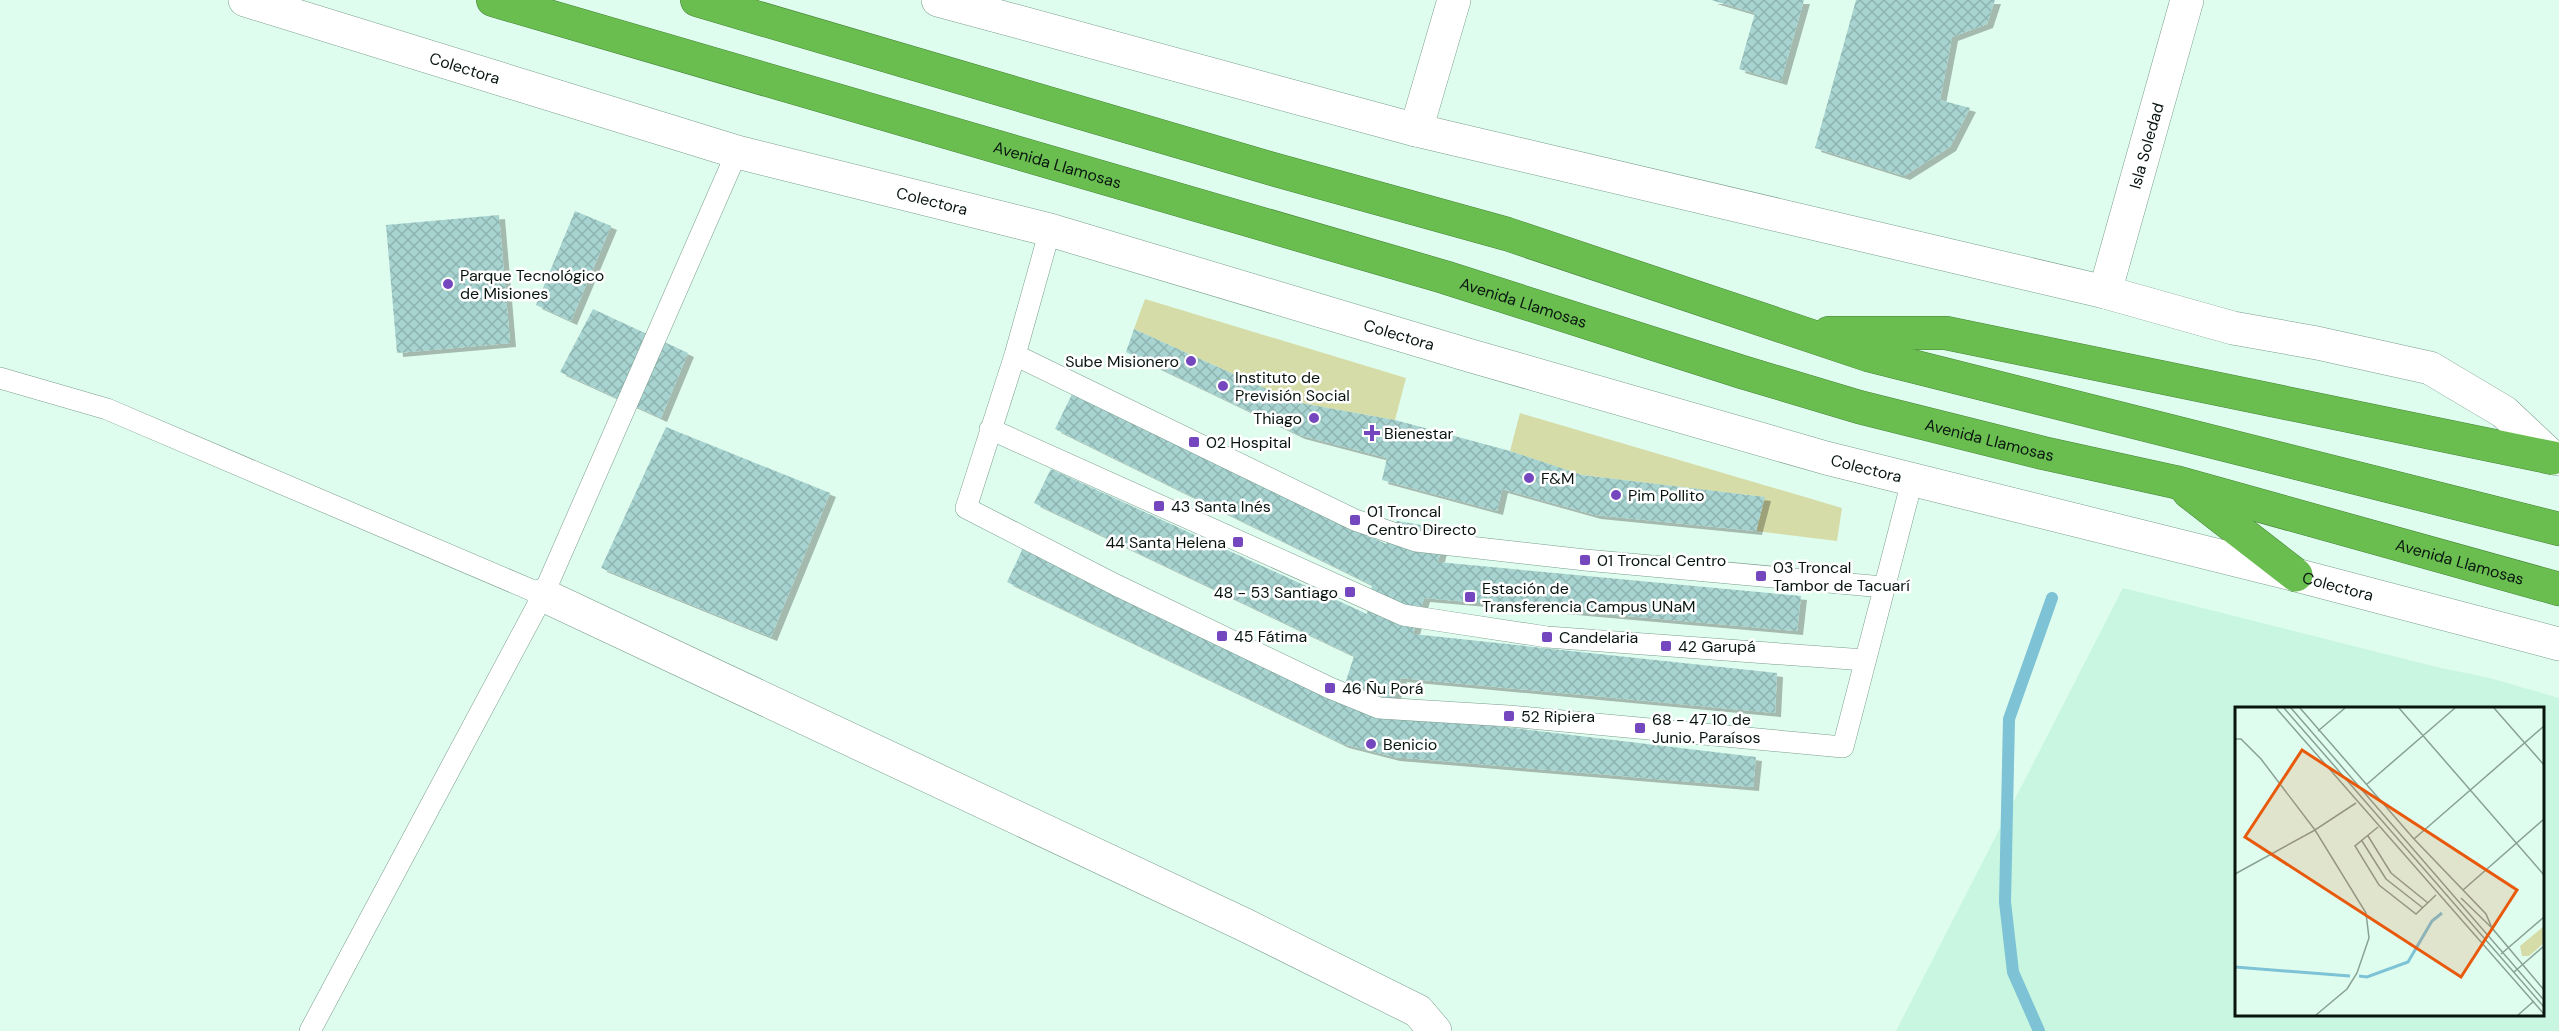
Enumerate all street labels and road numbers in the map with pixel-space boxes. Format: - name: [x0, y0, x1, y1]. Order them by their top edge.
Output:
- street label: Colectora: [427, 47, 503, 89]
- street label: Isla Soledad: [2124, 100, 2168, 191]
- street label: Avenida Llamosas: [991, 136, 1124, 193]
- street label: Colectora: [894, 182, 970, 220]
- street label: Avenida Llamosas: [1457, 272, 1590, 332]
- street label: Colectora: [1361, 314, 1437, 355]
- street label: Avenida Llamosas: [1923, 413, 2056, 466]
- street label: Colectora: [1829, 449, 1904, 487]
- street label: Avenida Llamosas: [2393, 534, 2526, 589]
- street label: Colectora: [2300, 567, 2376, 605]

